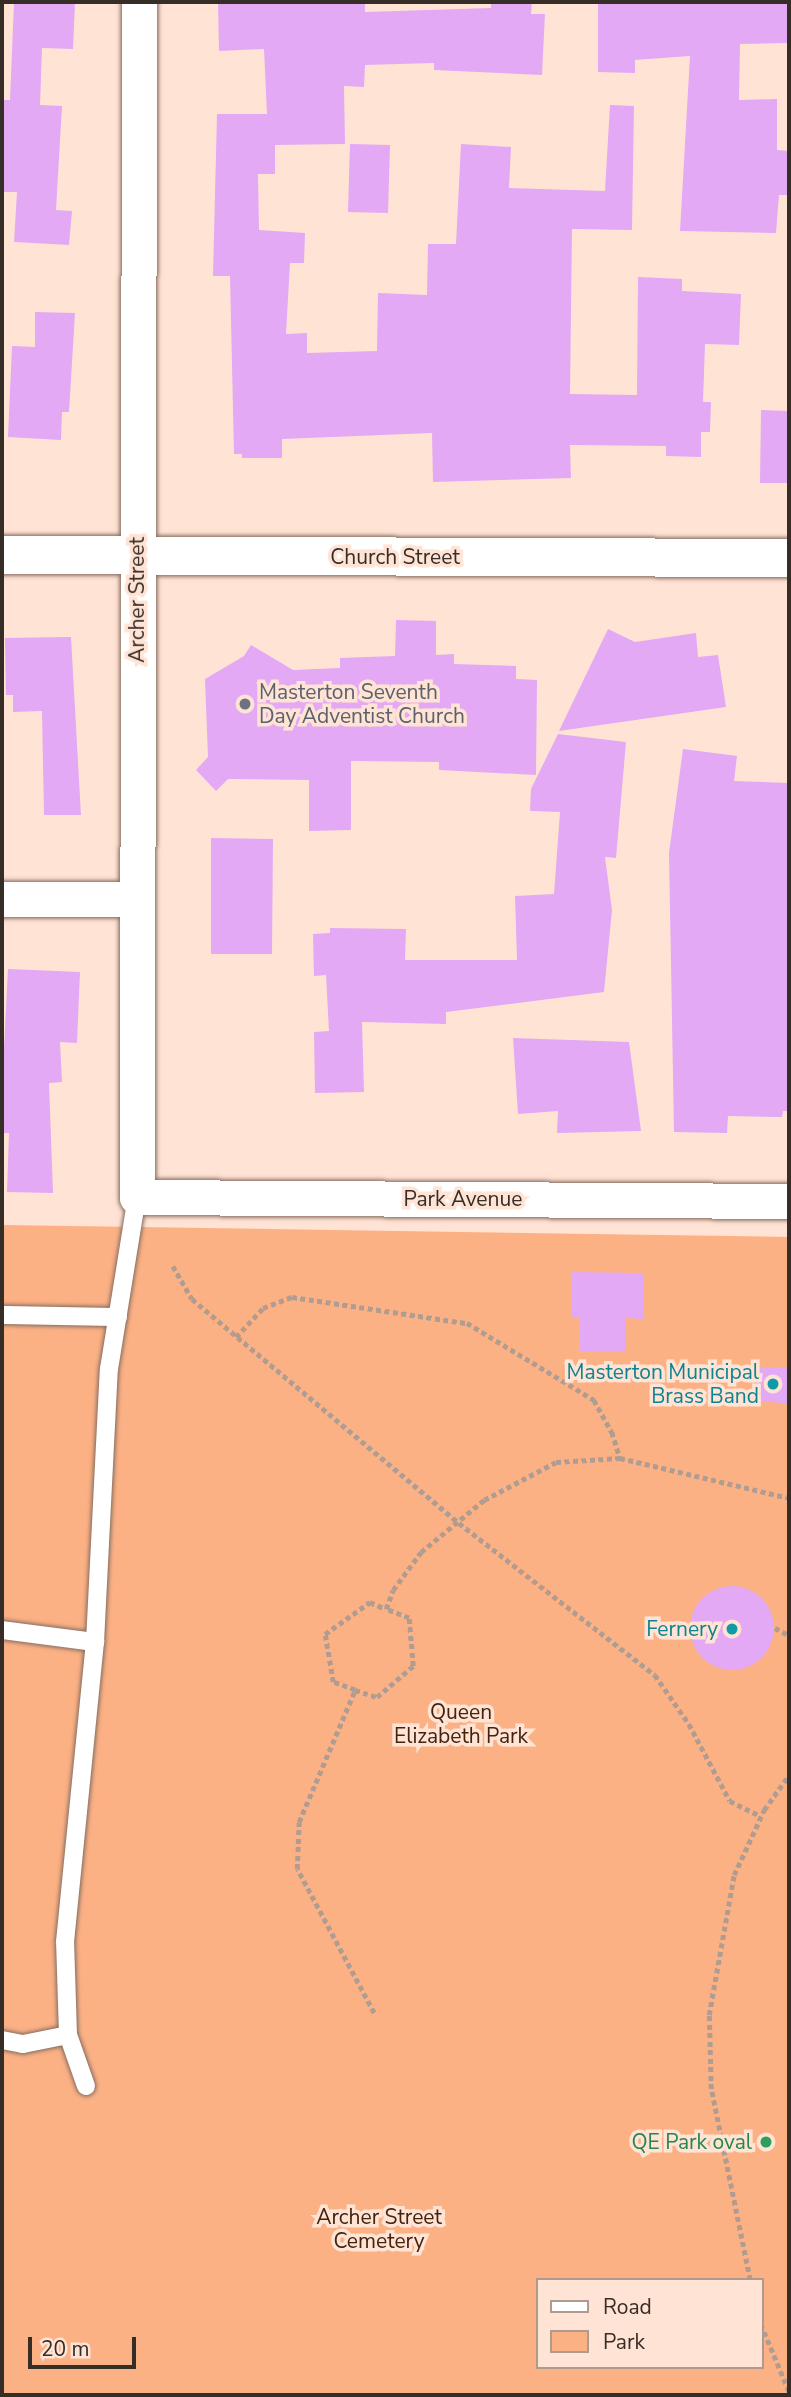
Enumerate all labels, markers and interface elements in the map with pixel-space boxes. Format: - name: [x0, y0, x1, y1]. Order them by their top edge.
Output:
- street label: Archer Street: [124, 537, 150, 663]
- street label: Church Street: [330, 544, 460, 570]
- place label: Masterton Seventh Day Adventist Church: [259, 679, 465, 729]
- marker: Masterton Seventh Day Adventist Church: [237, 696, 253, 712]
- street label: Park Avenue: [404, 1186, 522, 1212]
- place label: Masterton Municipal Brass Band: [566, 1359, 759, 1409]
- marker: Masterton Municipal Brass Band: [765, 1376, 781, 1392]
- place label: Fernery: [646, 1616, 718, 1642]
- marker: Fernery: [724, 1621, 740, 1637]
- park label: Queen Elizabeth Park: [394, 1699, 528, 1749]
- place label: QE Park oval: [631, 2129, 752, 2155]
- marker: QE Park oval: [758, 2134, 774, 2150]
- park label: Archer Street Cemetery: [316, 2204, 442, 2254]
- legend: [536, 2278, 763, 2369]
- text: Road: [603, 2293, 652, 2321]
- scale bar: [32, 2324, 140, 2368]
- text: Park: [603, 2328, 645, 2356]
- text: 20 m: [41, 2335, 90, 2363]

